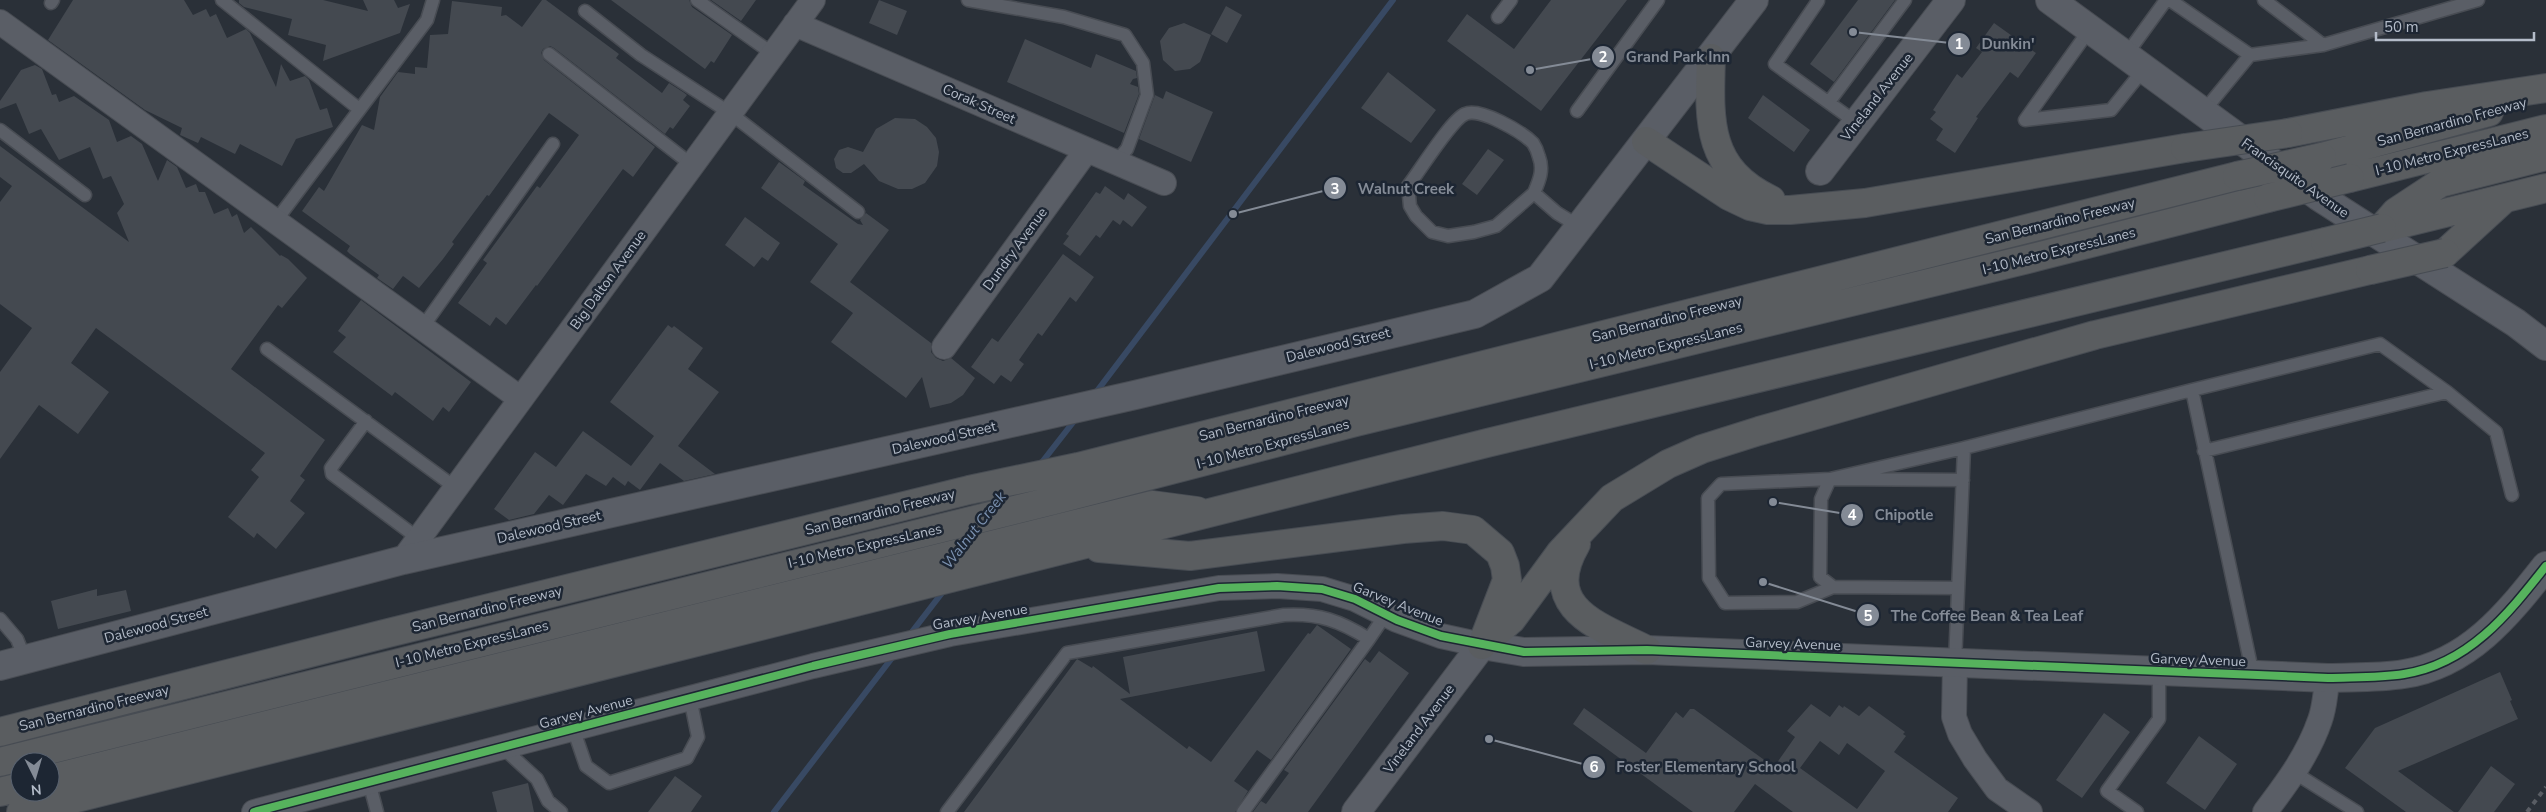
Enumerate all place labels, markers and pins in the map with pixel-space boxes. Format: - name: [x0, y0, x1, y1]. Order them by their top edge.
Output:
- callout: Dunkin': [1946, 29, 2045, 59]
- callout: Grand Park Inn: [1590, 42, 1740, 72]
- callout: Walnut Creek: [1323, 173, 1464, 203]
- callout: Chipotle: [1839, 500, 1943, 530]
- callout: The Coffee Bean & Tea Leaf: [1856, 600, 2093, 630]
- callout: Foster Elementary School: [1581, 752, 1805, 782]

